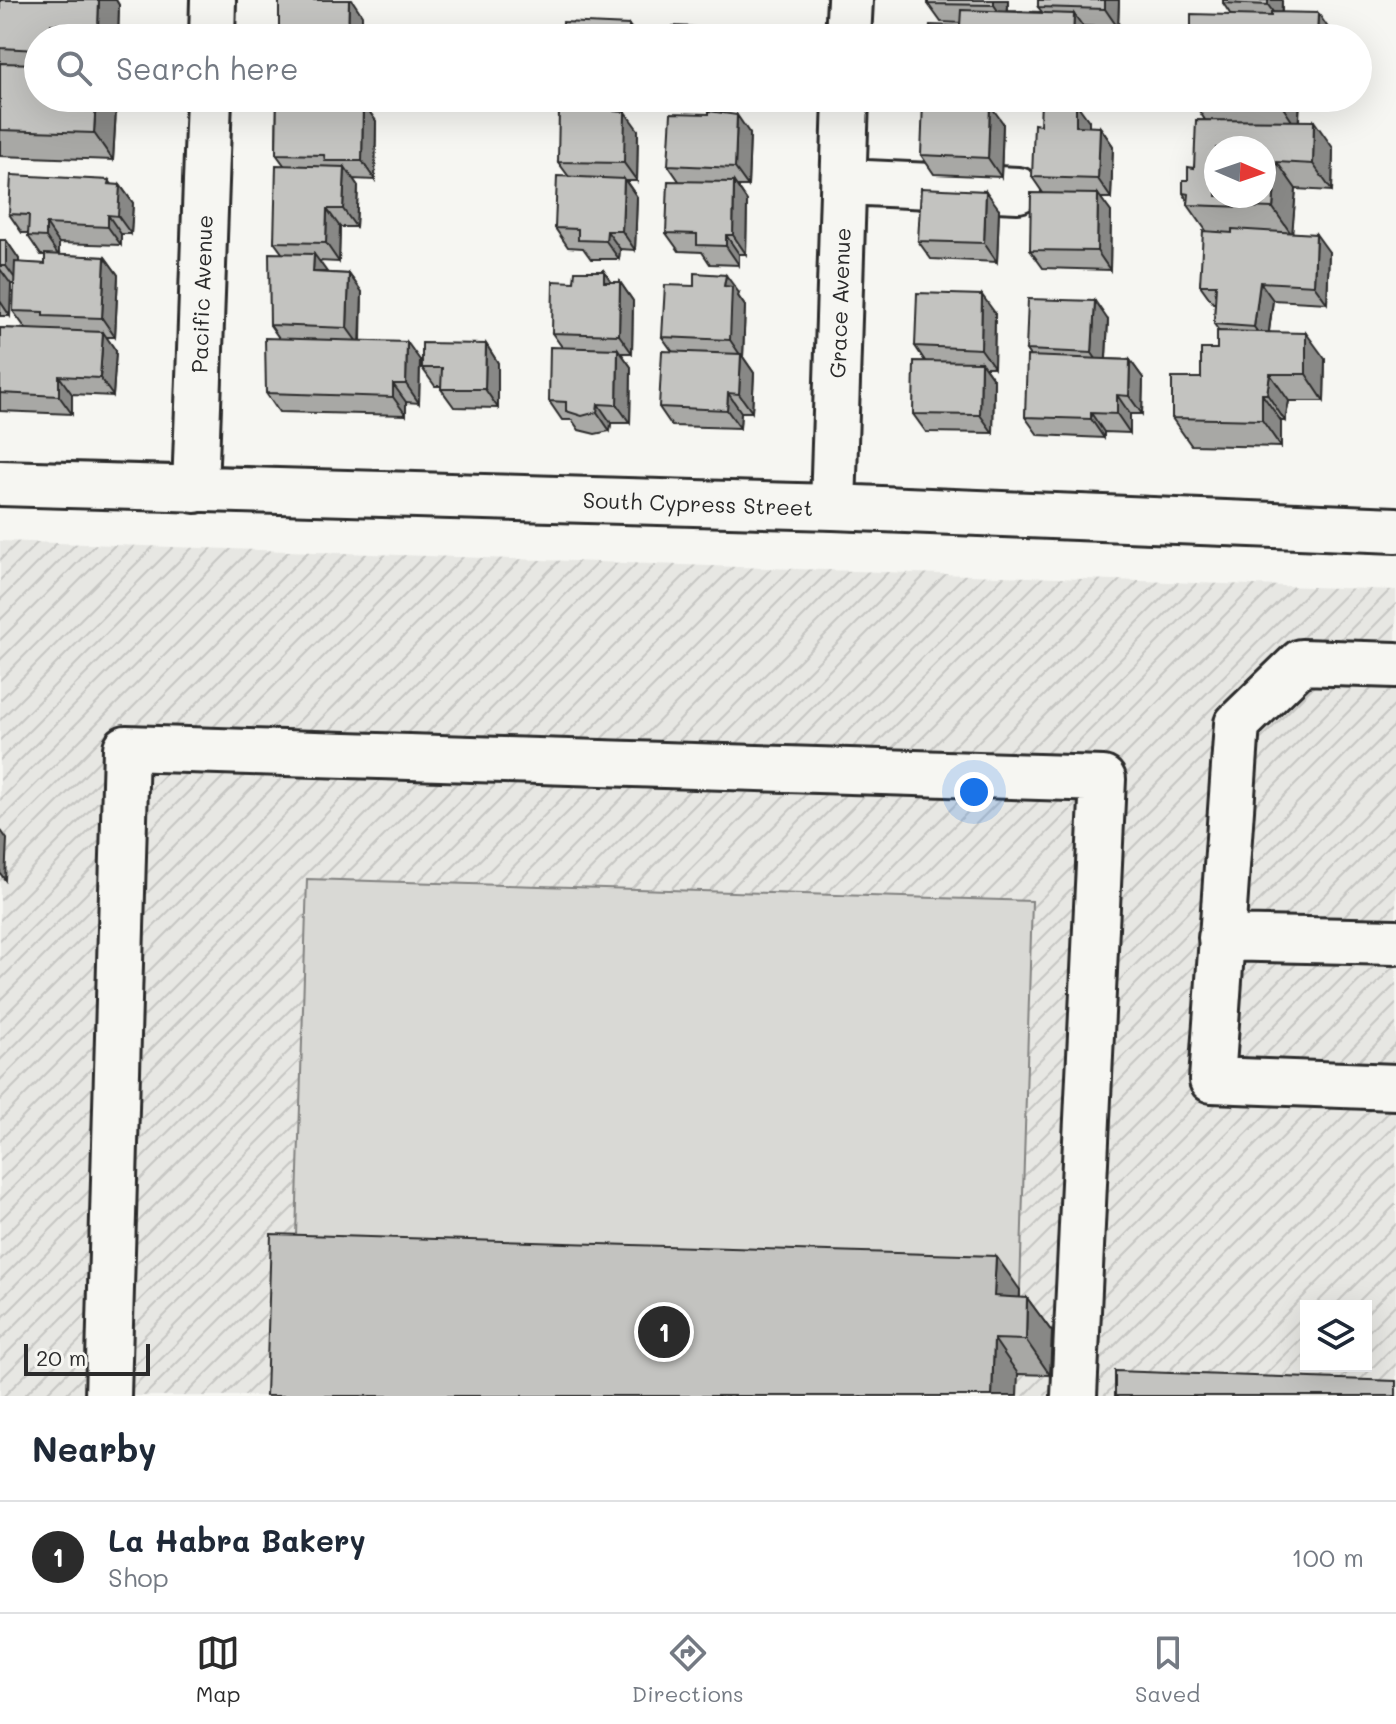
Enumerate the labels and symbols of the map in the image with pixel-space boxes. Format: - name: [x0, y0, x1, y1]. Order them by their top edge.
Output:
- north arrow: [1204, 136, 1276, 208]
- street label: Pacific Avenue: [184, 214, 219, 374]
- street label: Grace Avenue: [822, 227, 857, 379]
- street label: South Cypress Street: [582, 485, 814, 522]
- your location: [954, 772, 994, 812]
- pin: 1: [638, 1302, 690, 1362]
- scale bar: [24, 1340, 150, 1376]

